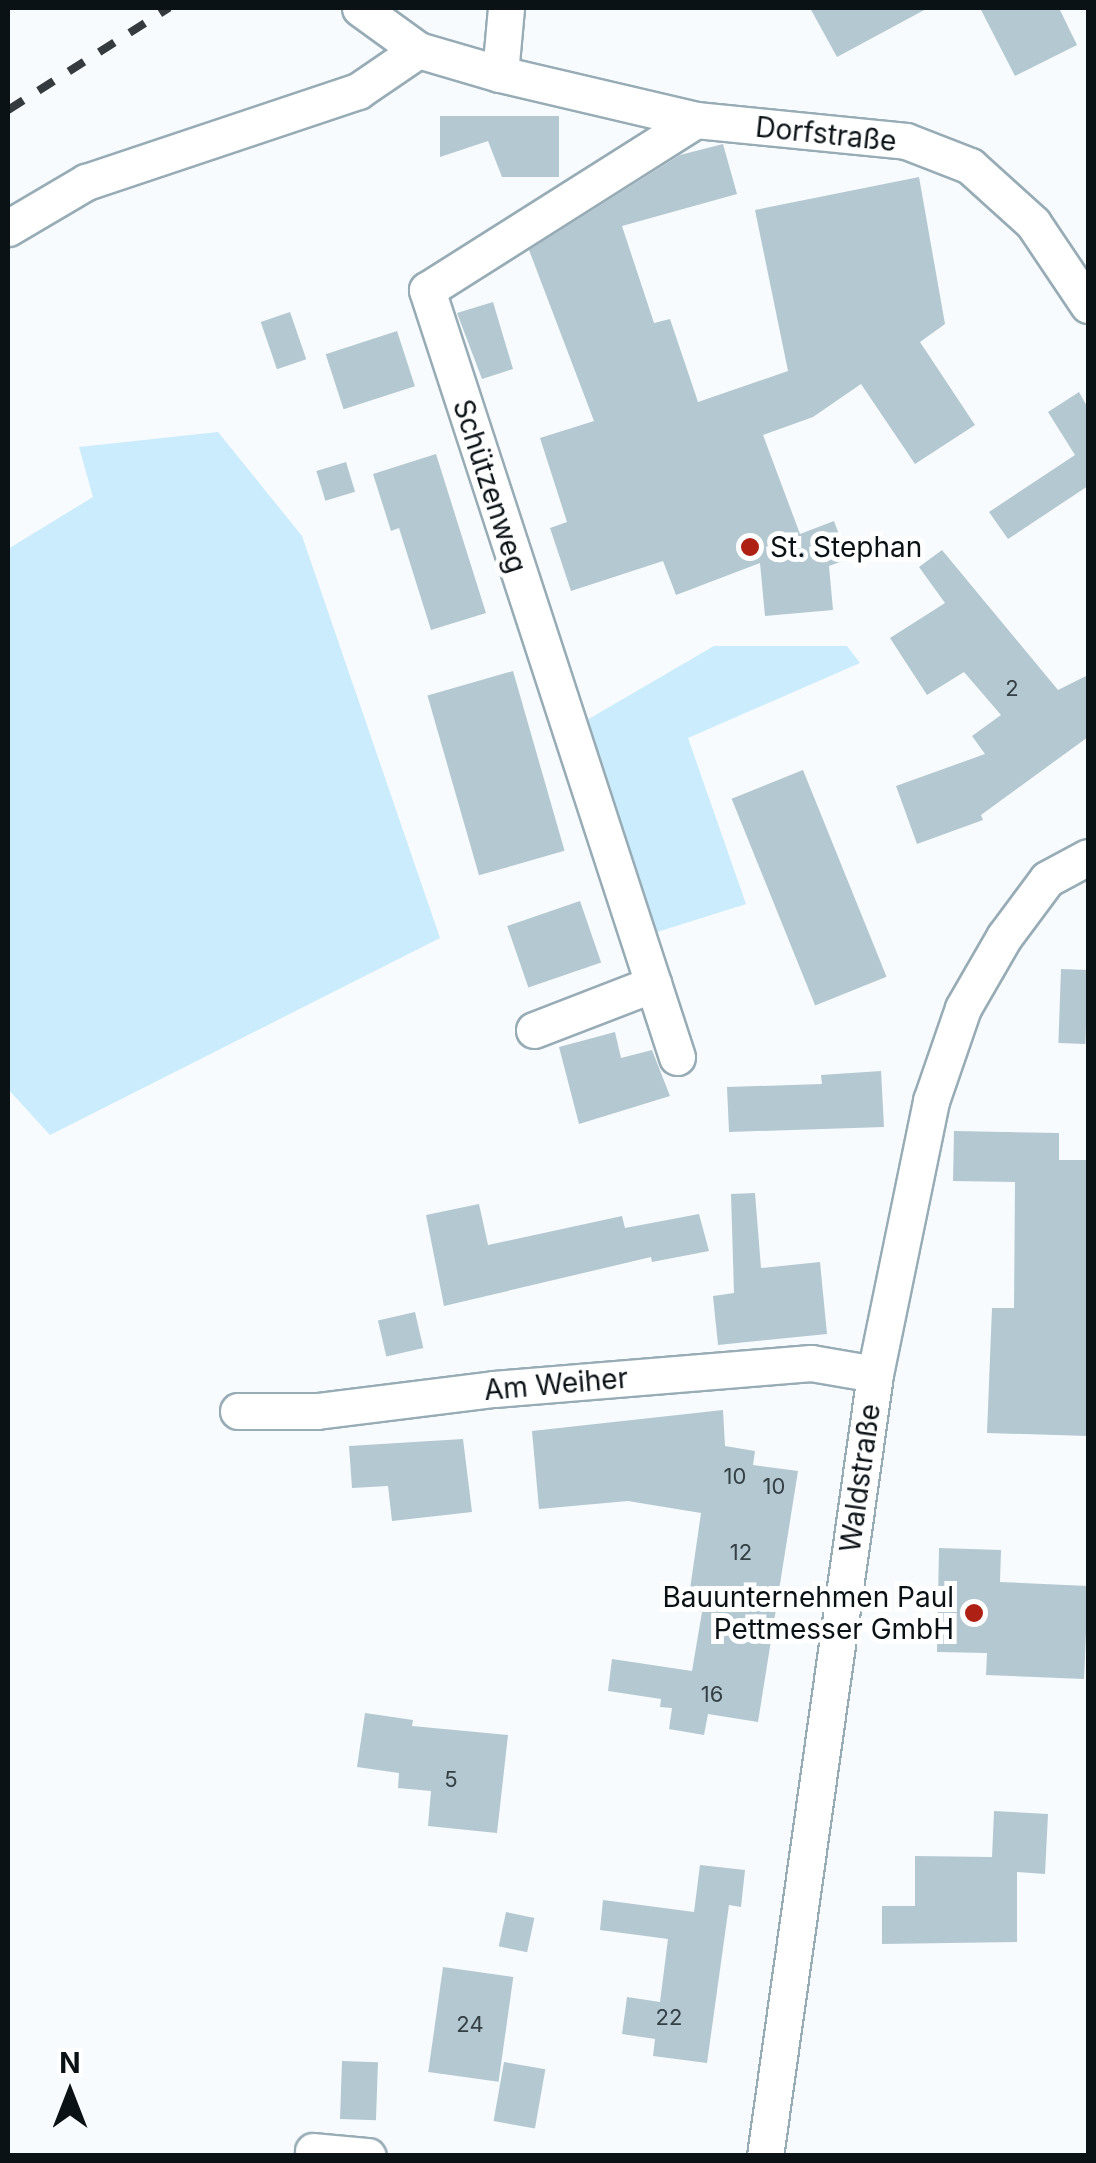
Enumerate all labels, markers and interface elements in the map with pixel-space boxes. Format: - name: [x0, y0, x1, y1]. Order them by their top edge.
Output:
- street label: Dorfstraße: [754, 110, 898, 158]
- street label: Schützenweg: [446, 395, 534, 577]
- place label: St. Stephan: [770, 530, 922, 564]
- marker: St. Stephan: [739, 536, 761, 558]
- house number: 2: [1005, 676, 1019, 702]
- street label: Am Weiher: [483, 1361, 629, 1407]
- street label: Waldstraße: [833, 1402, 887, 1554]
- house number: 10: [724, 1464, 746, 1490]
- house number: 10: [763, 1474, 785, 1500]
- house number: 12: [730, 1540, 752, 1566]
- place label: Bauunternehmen Paul Pettmesser GmbH: [662, 1580, 954, 1646]
- marker: Bauunternehmen Paul Pettmesser GmbH: [963, 1602, 985, 1624]
- house number: 16: [701, 1682, 723, 1708]
- house number: 5: [444, 1767, 458, 1793]
- house number: 22: [656, 2005, 682, 2031]
- house number: 24: [456, 2012, 484, 2038]
- north arrow: [20, 2043, 120, 2143]
- text: N: [59, 2046, 81, 2080]

